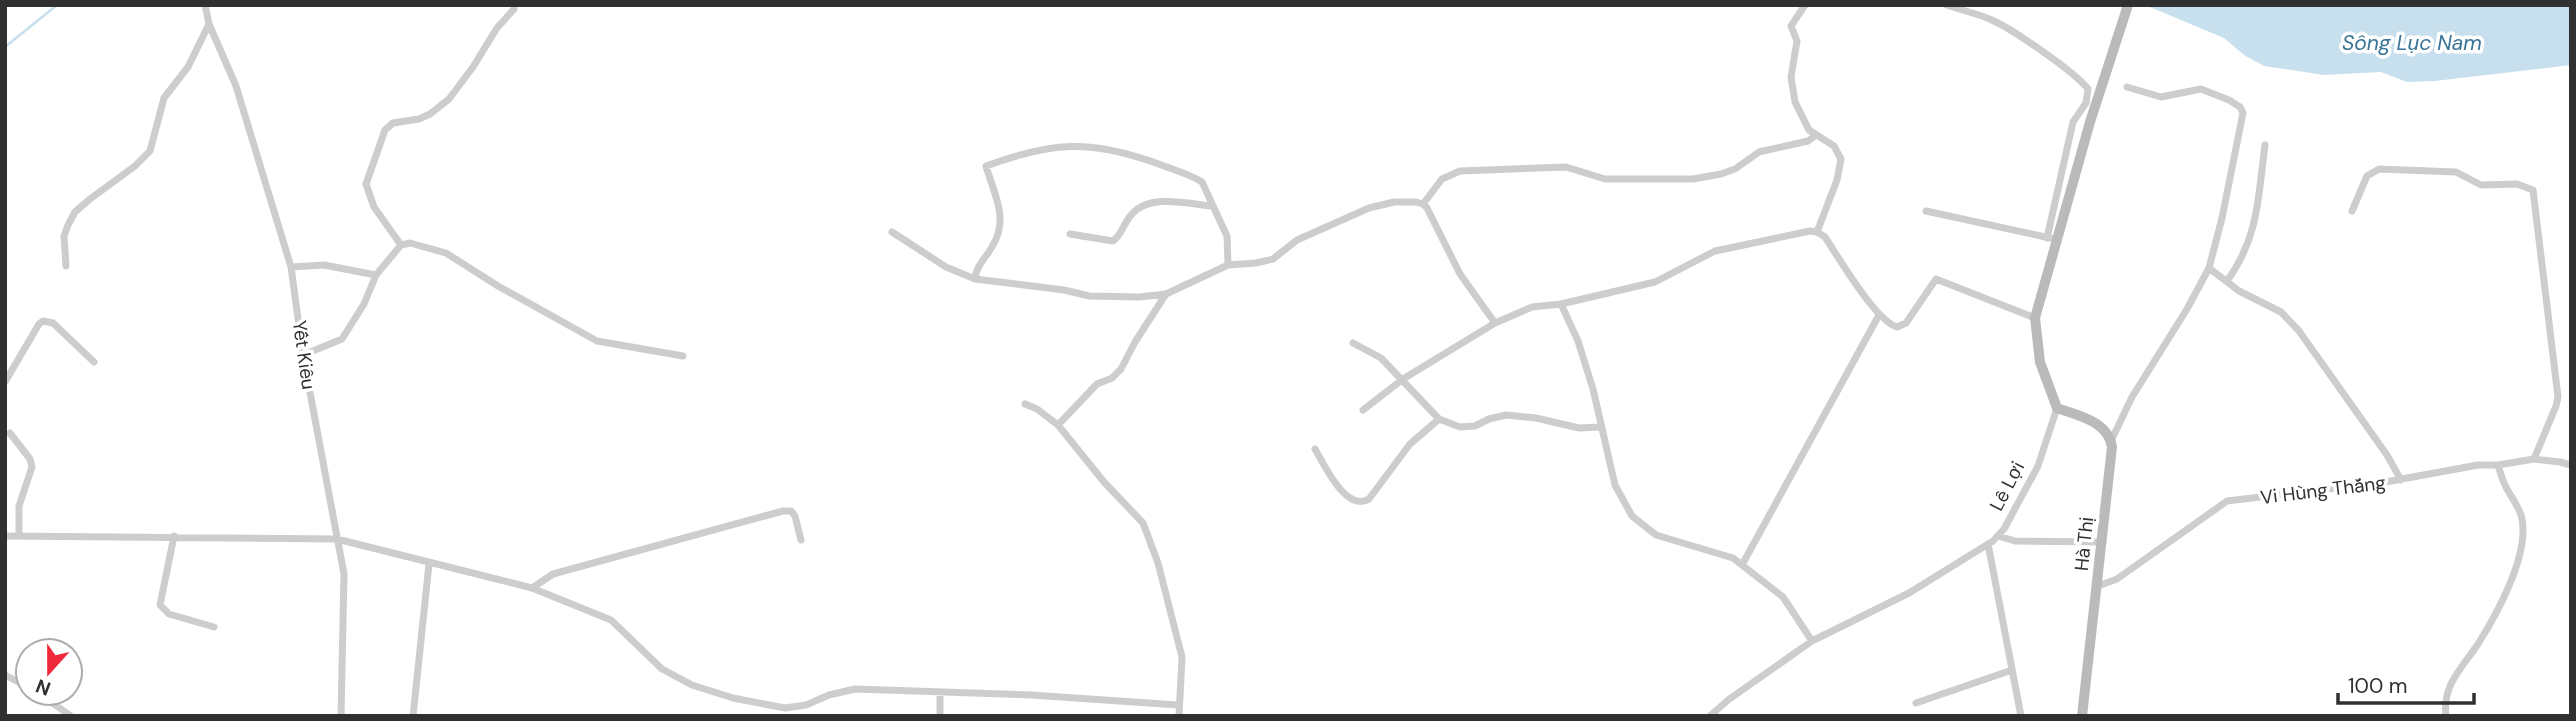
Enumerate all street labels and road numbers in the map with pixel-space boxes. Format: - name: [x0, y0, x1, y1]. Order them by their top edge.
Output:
- street label: Yết Kiêu: [287, 319, 321, 391]
- street label: Lê Lợi: [1984, 457, 2030, 515]
- street label: Vi Hùng Thắng: [2259, 470, 2388, 510]
- street label: Hà Thị: [2069, 516, 2099, 572]

